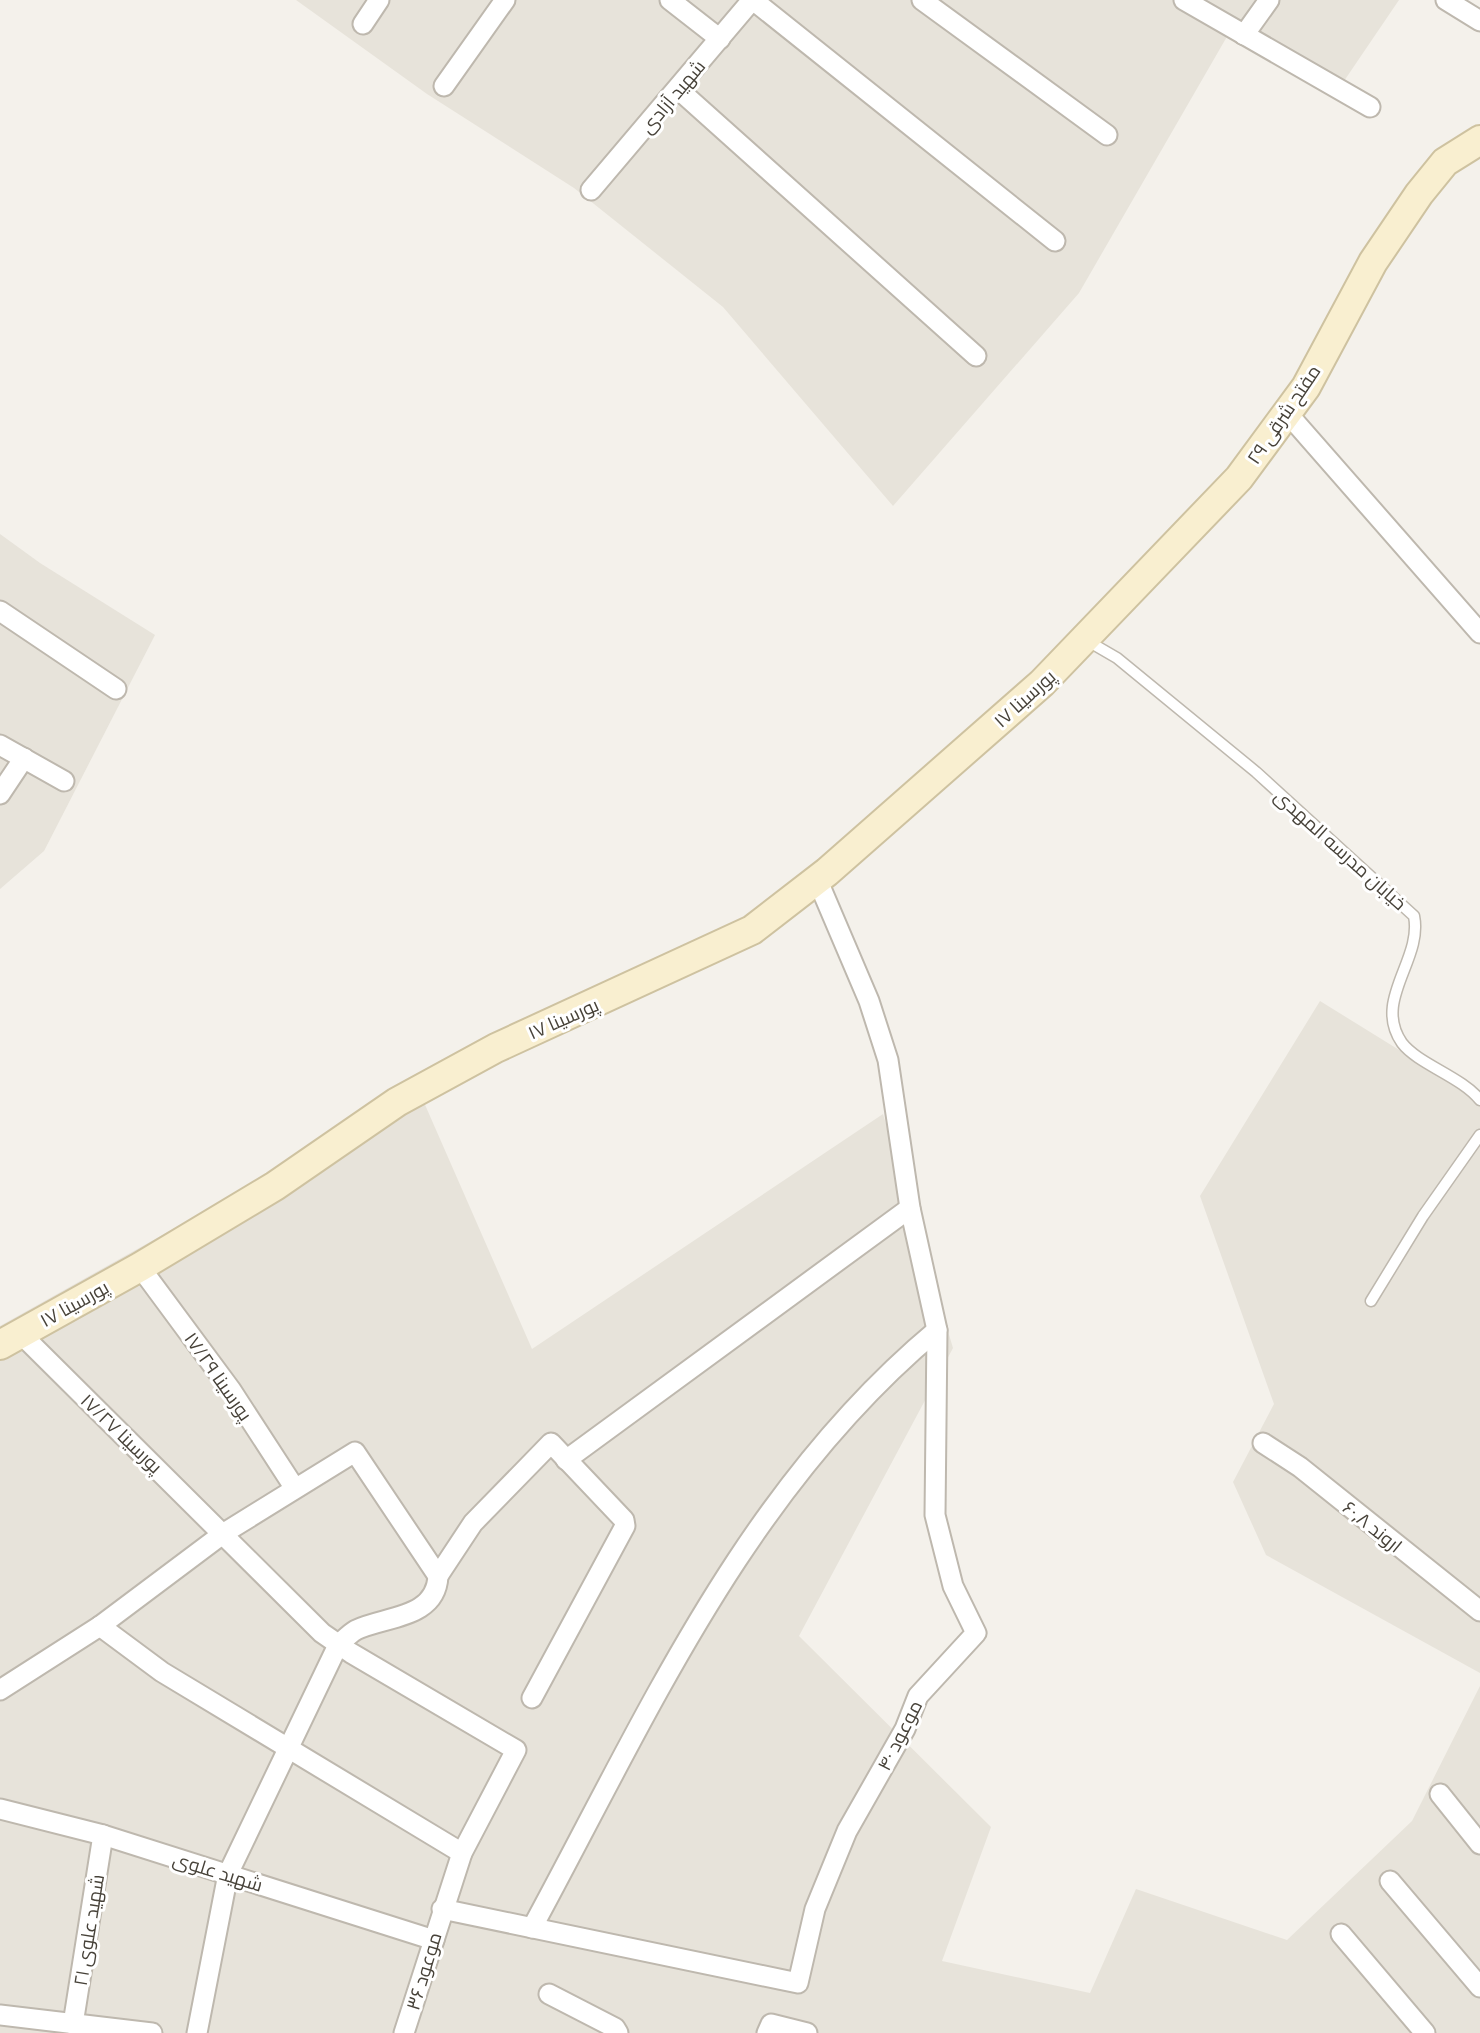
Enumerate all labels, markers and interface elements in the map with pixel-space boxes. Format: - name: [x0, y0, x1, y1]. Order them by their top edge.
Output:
- street label: شهید آزادی: [635, 54, 710, 138]
- street label: مفتح شرقی ۲۹: [1241, 360, 1327, 470]
- street label: پورسینا ۱۷: [988, 664, 1061, 733]
- street label: خیابان مدرسه المهدی: [1270, 784, 1412, 915]
- street label: پورسینا ۱۷: [524, 992, 603, 1046]
- street label: پورسینا ۱۷: [36, 1275, 113, 1333]
- street label: پورسینا ۱۷/۲۹: [179, 1327, 258, 1426]
- street label: پورسینا ۱۷/۲۷: [75, 1388, 168, 1479]
- street label: اروند ۶۰٫۸: [1338, 1495, 1407, 1558]
- street label: موعود ۴۰: [872, 1696, 927, 1774]
- street label: شهید علوی: [170, 1846, 266, 1897]
- street label: شهید علوی ۲۱: [68, 1873, 109, 1988]
- street label: موعود ۳۶: [400, 1929, 447, 2013]

